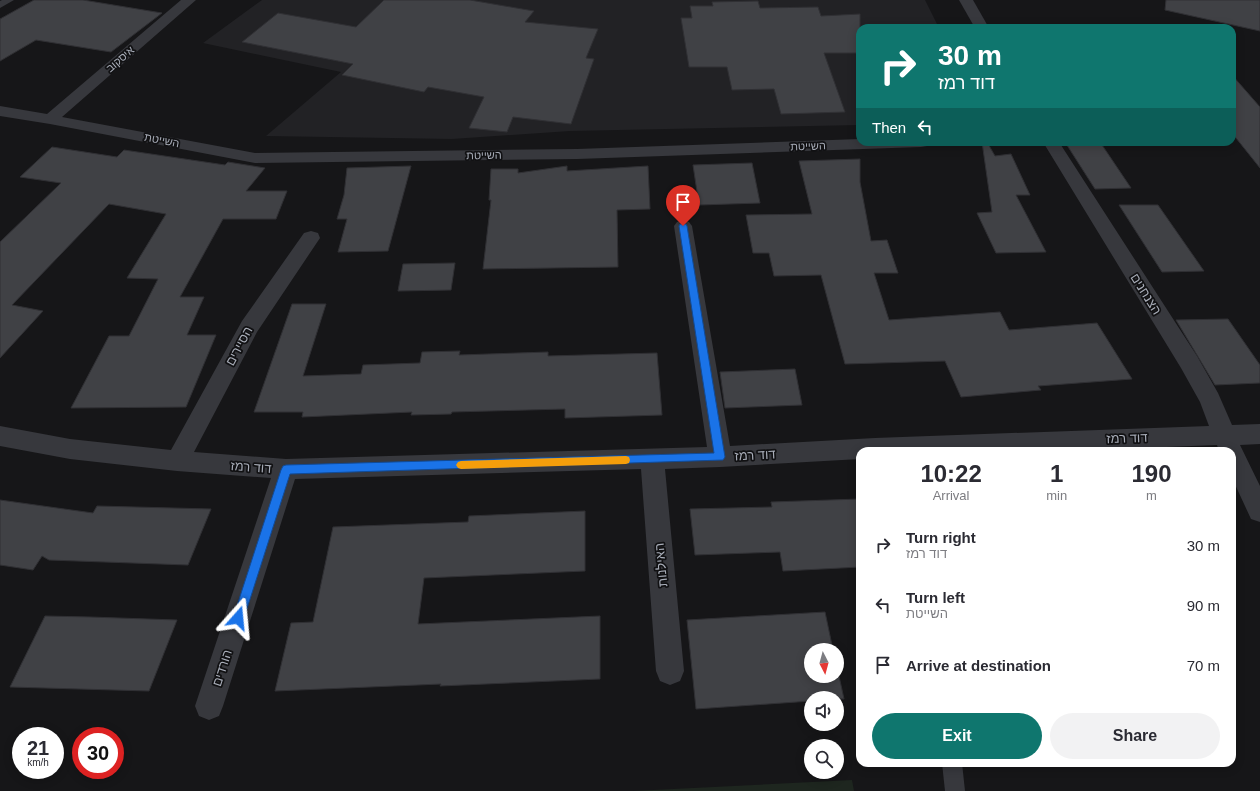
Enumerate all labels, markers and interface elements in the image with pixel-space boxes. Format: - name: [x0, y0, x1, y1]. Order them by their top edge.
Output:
- icon: right: [872, 40, 924, 92]
- text: 30 m: [938, 40, 1002, 71]
- street label: איסקוב: [104, 44, 136, 74]
- text: דוד רמז: [938, 73, 995, 93]
- icon: left: [914, 116, 936, 138]
- text: Then: [872, 119, 906, 136]
- street label: השייטת: [143, 131, 181, 149]
- street label: השייטת: [790, 139, 826, 153]
- street label: השייטת: [466, 149, 502, 161]
- pin: [666, 185, 700, 226]
- icon: arrive: [672, 191, 694, 213]
- street label: הצנחנים: [1127, 271, 1165, 317]
- street label: הסיירים: [222, 324, 256, 368]
- street label: דוד רמז: [1106, 430, 1148, 446]
- street label: דוד רמז: [734, 446, 776, 464]
- street label: דוד רמז: [230, 458, 272, 476]
- text: 10:22: [920, 460, 982, 487]
- text: 1: [1050, 460, 1063, 487]
- text: 190: [1132, 460, 1172, 487]
- text: Arrival: [933, 488, 970, 503]
- text: min: [1046, 488, 1067, 503]
- text: m: [1146, 488, 1157, 503]
- text: Turn right: [906, 529, 976, 546]
- icon: right: [872, 534, 894, 556]
- text: 30 m: [1187, 537, 1220, 554]
- street label: האילנות: [652, 542, 670, 588]
- text: דוד רמז: [906, 546, 947, 561]
- text: Turn left: [906, 589, 965, 606]
- icon: left: [872, 594, 894, 616]
- position arrow: [217, 597, 259, 639]
- text: 90 m: [1187, 597, 1220, 614]
- text: השייטת: [906, 606, 948, 621]
- north arrow: [804, 643, 844, 683]
- map controls: [804, 643, 844, 779]
- street label: הורדים: [209, 648, 235, 688]
- icon: arrive: [872, 654, 894, 676]
- text: Arrive at destination: [906, 657, 1051, 674]
- text: 70 m: [1187, 657, 1220, 674]
- button: sound: [804, 691, 844, 731]
- button: Exit: [872, 713, 1042, 759]
- button: Share: [1050, 713, 1220, 759]
- speed limit sign: 30: [72, 727, 124, 779]
- text: 21: [27, 737, 49, 759]
- button: search: [804, 739, 844, 779]
- text: km/h: [27, 757, 49, 768]

